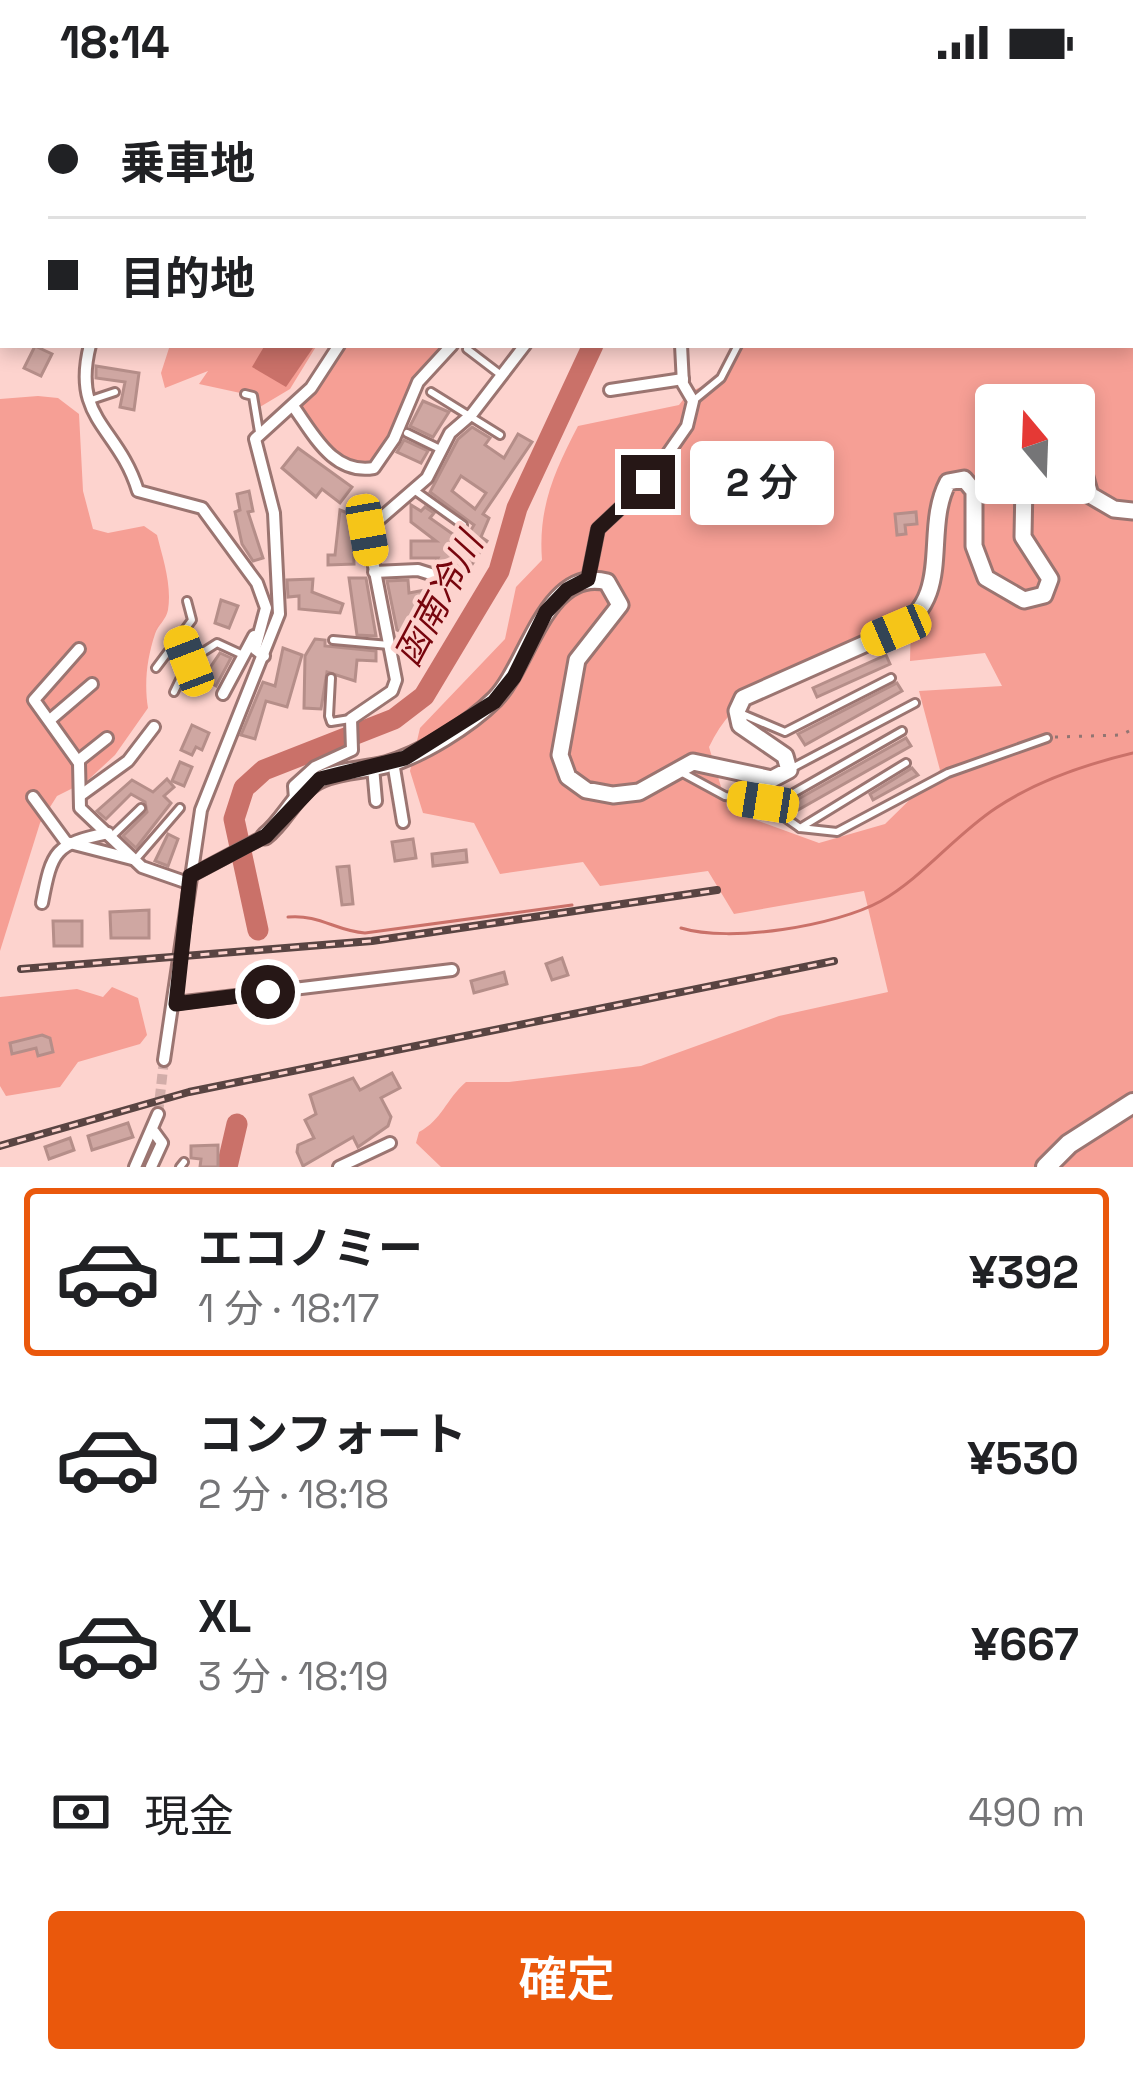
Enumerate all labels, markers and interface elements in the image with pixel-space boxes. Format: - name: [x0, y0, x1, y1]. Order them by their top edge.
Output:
- text: 18:14: [60, 14, 170, 71]
- text: 乗車地: [120, 135, 255, 192]
- text: 目的地: [120, 250, 255, 307]
- north arrow: [975, 384, 1095, 504]
- map controls: [975, 384, 1095, 504]
- callout: 2 分: [690, 440, 834, 524]
- route end: [621, 455, 675, 509]
- text: 2 分: [726, 458, 798, 507]
- car: [343, 491, 391, 569]
- water label: 函南冷川: [385, 522, 495, 674]
- car: [856, 599, 936, 661]
- car: [159, 621, 219, 701]
- car: [725, 779, 801, 825]
- route start: [241, 965, 295, 1019]
- icon: car: [54, 1218, 162, 1326]
- text: エコノミー: [198, 1220, 423, 1277]
- text: ¥392: [969, 1244, 1079, 1301]
- text: 1 分 · 18:17: [198, 1284, 379, 1333]
- icon: car: [54, 1404, 162, 1512]
- text: コンフォート: [198, 1406, 467, 1463]
- text: ¥530: [968, 1430, 1079, 1487]
- text: 2 分 · 18:18: [198, 1470, 389, 1519]
- text: XL: [198, 1588, 251, 1645]
- icon: car: [54, 1590, 162, 1698]
- text: ¥667: [971, 1616, 1079, 1673]
- text: 3 分 · 18:19: [198, 1652, 389, 1701]
- icon: cash: [48, 1779, 114, 1845]
- text: 現金: [144, 1788, 234, 1845]
- text: 490 m: [968, 1788, 1085, 1837]
- button: 確定: [48, 1911, 1085, 2049]

